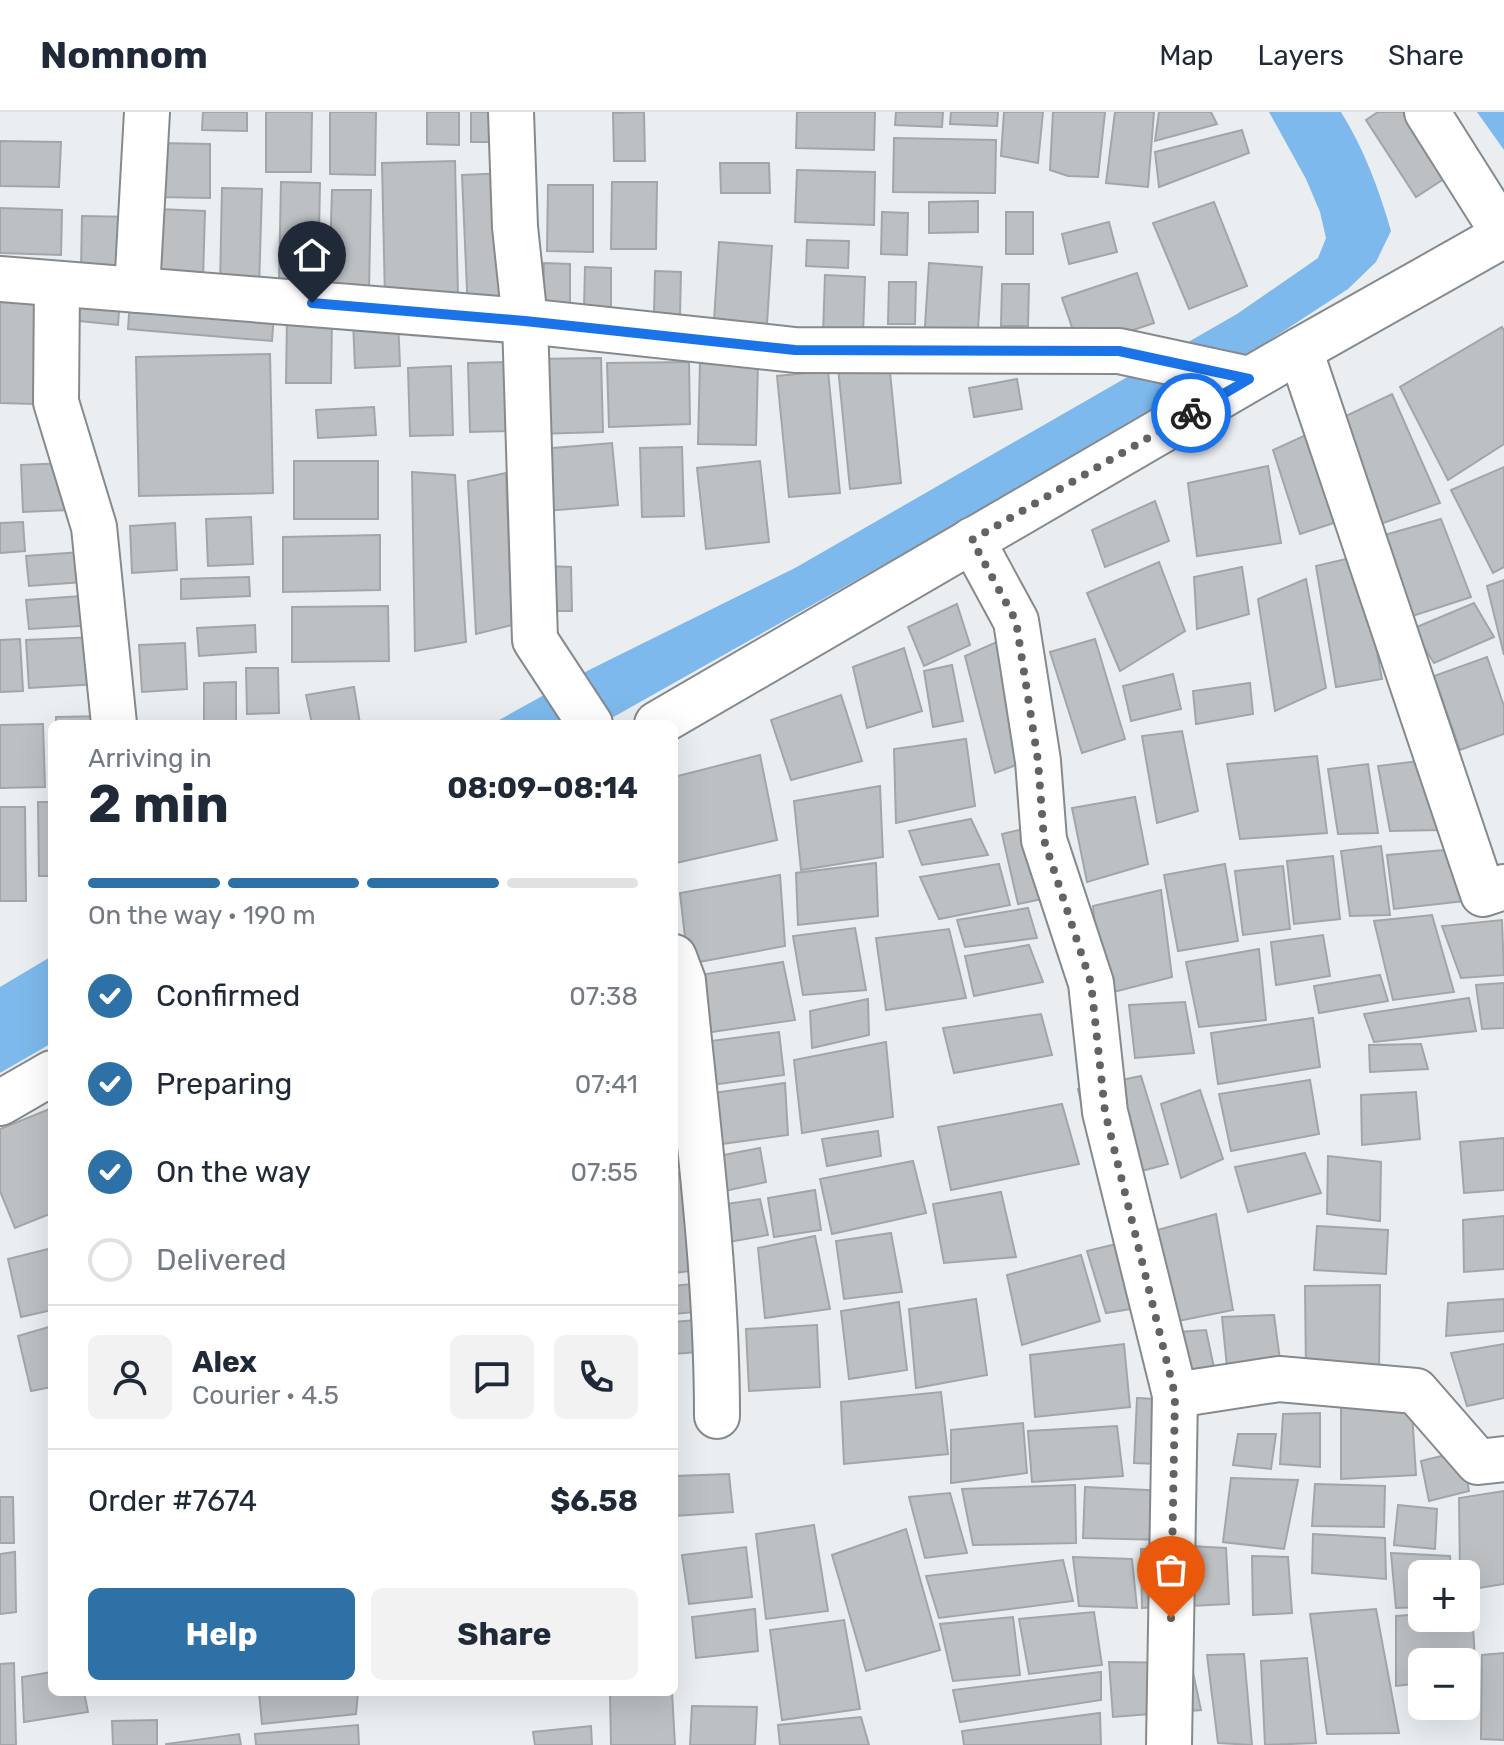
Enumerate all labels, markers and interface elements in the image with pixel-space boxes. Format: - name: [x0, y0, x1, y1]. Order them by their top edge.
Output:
- text: Nomnom: [40, 32, 208, 78]
- text: Map: [1159, 39, 1214, 72]
- text: Layers: [1258, 39, 1344, 72]
- text: Share: [1388, 39, 1464, 72]
- pin: [278, 221, 346, 303]
- icon: home: [290, 233, 334, 277]
- courier: [1151, 373, 1231, 453]
- icon: bike: [1169, 391, 1213, 435]
- text: Arriving in: [88, 743, 212, 774]
- text: 08:09–08:14: [447, 770, 638, 806]
- text: 2 min: [88, 773, 229, 835]
- text: On the way · 190 m: [88, 900, 316, 931]
- icon: check: [88, 974, 132, 1018]
- text: Confirmed: [156, 978, 300, 1014]
- text: 07:38: [569, 981, 638, 1012]
- icon: check: [88, 1062, 132, 1106]
- text: Preparing: [156, 1066, 292, 1102]
- text: 07:41: [575, 1069, 638, 1100]
- icon: check: [88, 1150, 132, 1194]
- text: On the way: [156, 1154, 311, 1190]
- text: 07:55: [571, 1157, 638, 1188]
- text: Delivered: [156, 1242, 287, 1278]
- button: person: [88, 1335, 172, 1419]
- button: chat: [450, 1335, 534, 1419]
- button: phone: [554, 1335, 638, 1419]
- text: Alex: [192, 1344, 257, 1380]
- text: Courier · 4.5: [192, 1380, 339, 1411]
- text: Order #7674: [88, 1483, 257, 1519]
- text: $6.58: [550, 1483, 638, 1519]
- pin: [1137, 1536, 1205, 1618]
- icon: bag: [1149, 1548, 1193, 1592]
- map controls: [1408, 1560, 1480, 1720]
- button: +: [1408, 1560, 1480, 1632]
- button: Help: [88, 1588, 355, 1680]
- button: Share: [371, 1588, 638, 1680]
- button: −: [1408, 1648, 1480, 1720]

